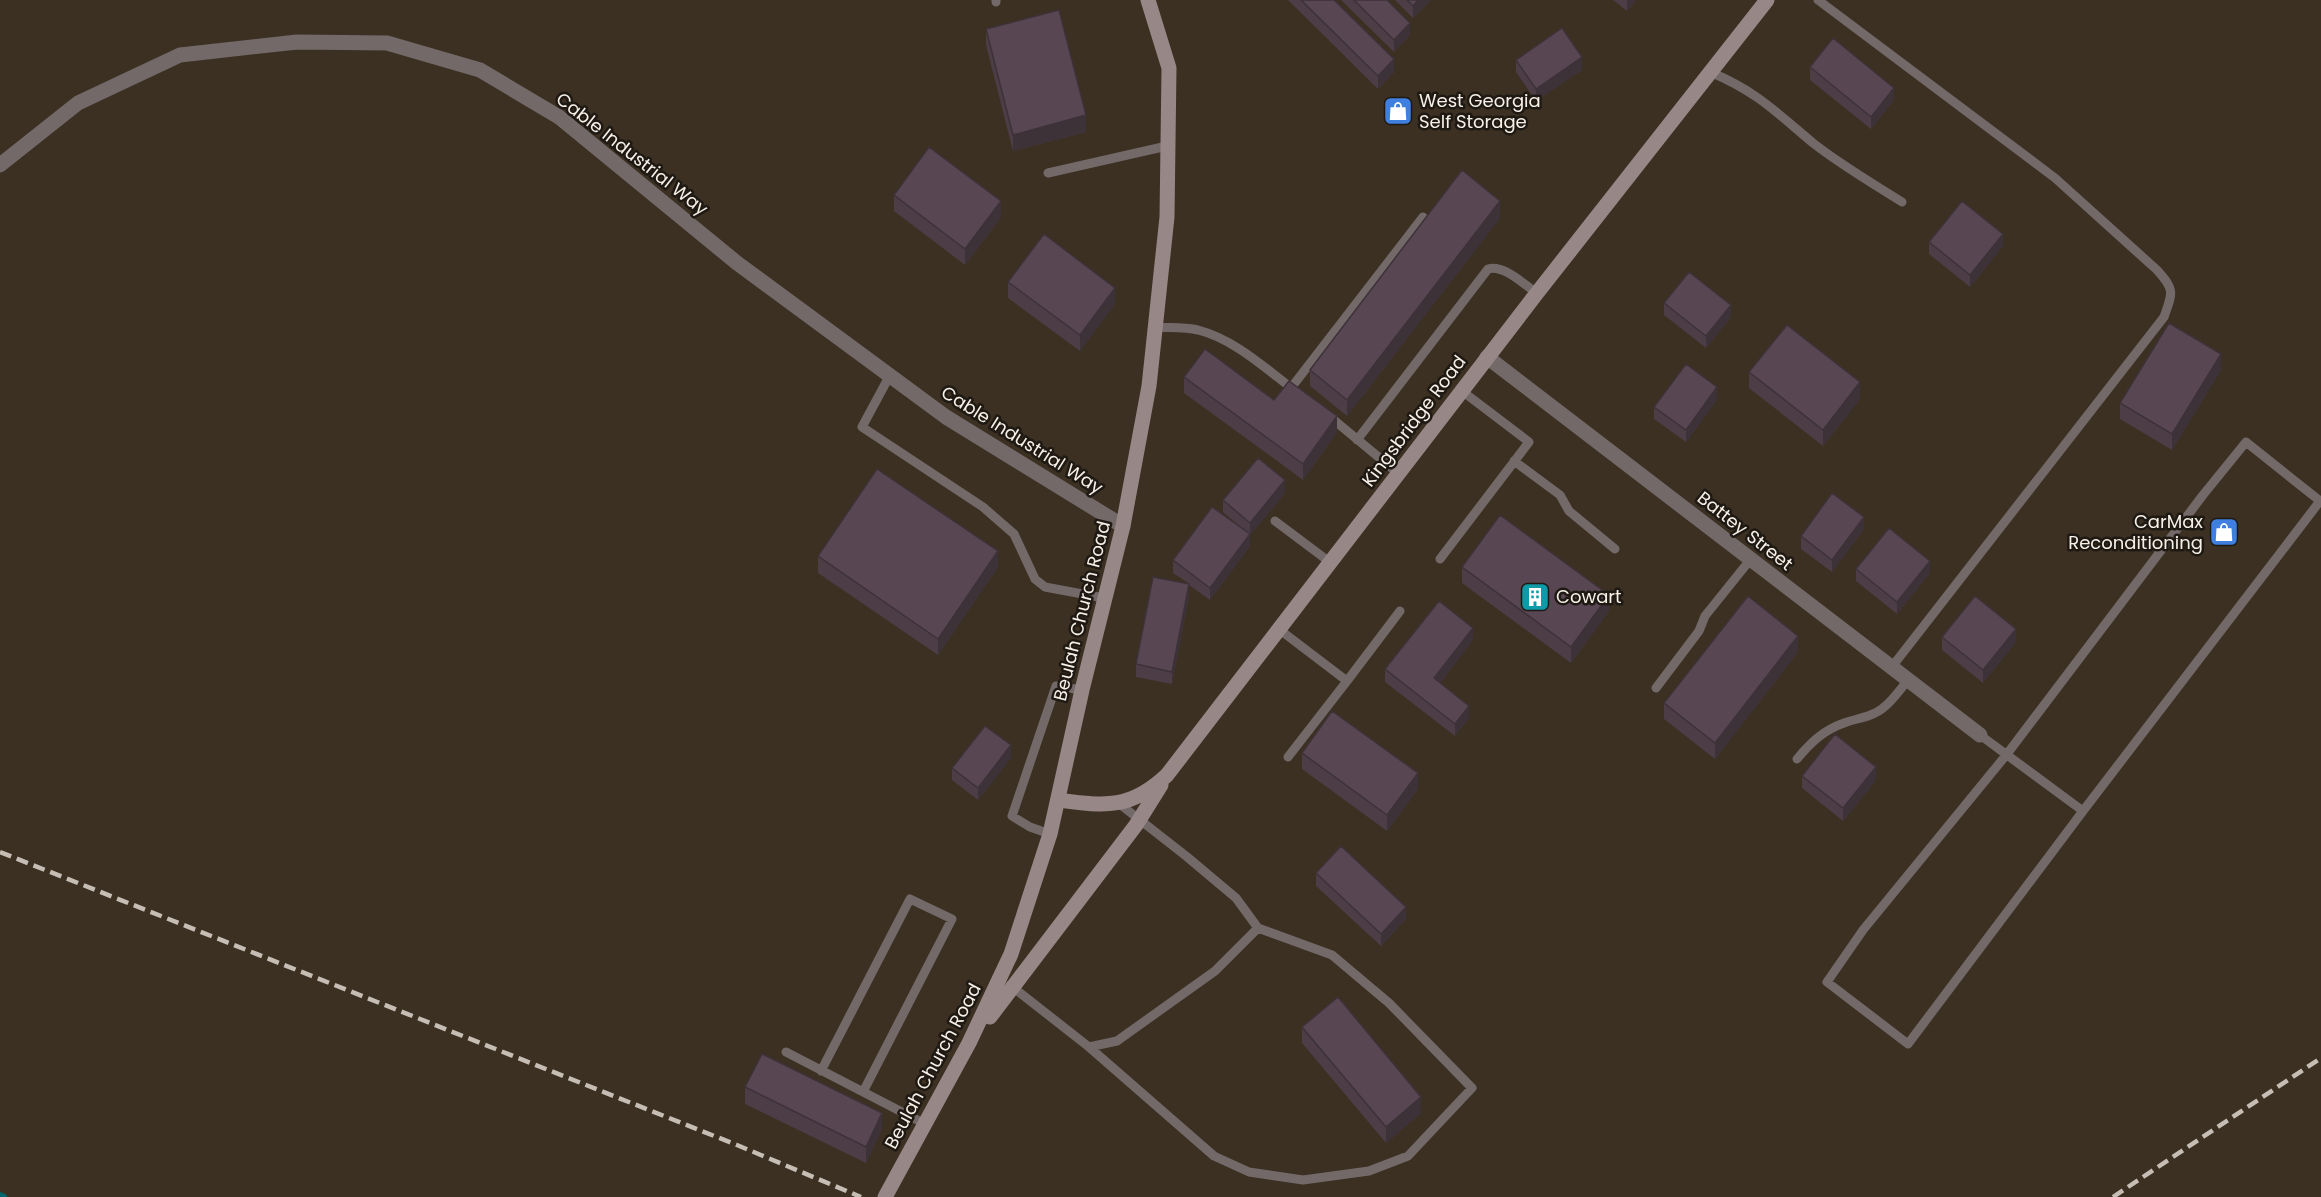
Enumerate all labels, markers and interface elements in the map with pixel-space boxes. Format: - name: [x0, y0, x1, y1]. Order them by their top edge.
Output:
- street label: Cable Industrial Way: [551, 86, 714, 221]
- place label: West Georgia Self Storage: [1419, 88, 1541, 134]
- shop icon: West Georgia Self Storage: [1382, 95, 1414, 127]
- street label: Kingsbridge Road: [1356, 350, 1471, 492]
- street label: Cable Industrial Way: [937, 380, 1108, 500]
- street label: Battey Street: [1692, 485, 1798, 576]
- place label: CarMax Reconditioning: [2068, 509, 2203, 555]
- shop icon: CarMax Reconditioning: [2208, 516, 2240, 548]
- street label: Beulah Church Road: [1047, 518, 1116, 703]
- building icon: Cowart: [1519, 581, 1551, 613]
- place label: Cowart: [1556, 584, 1622, 609]
- street label: Beulah Church Road: [878, 979, 987, 1153]

